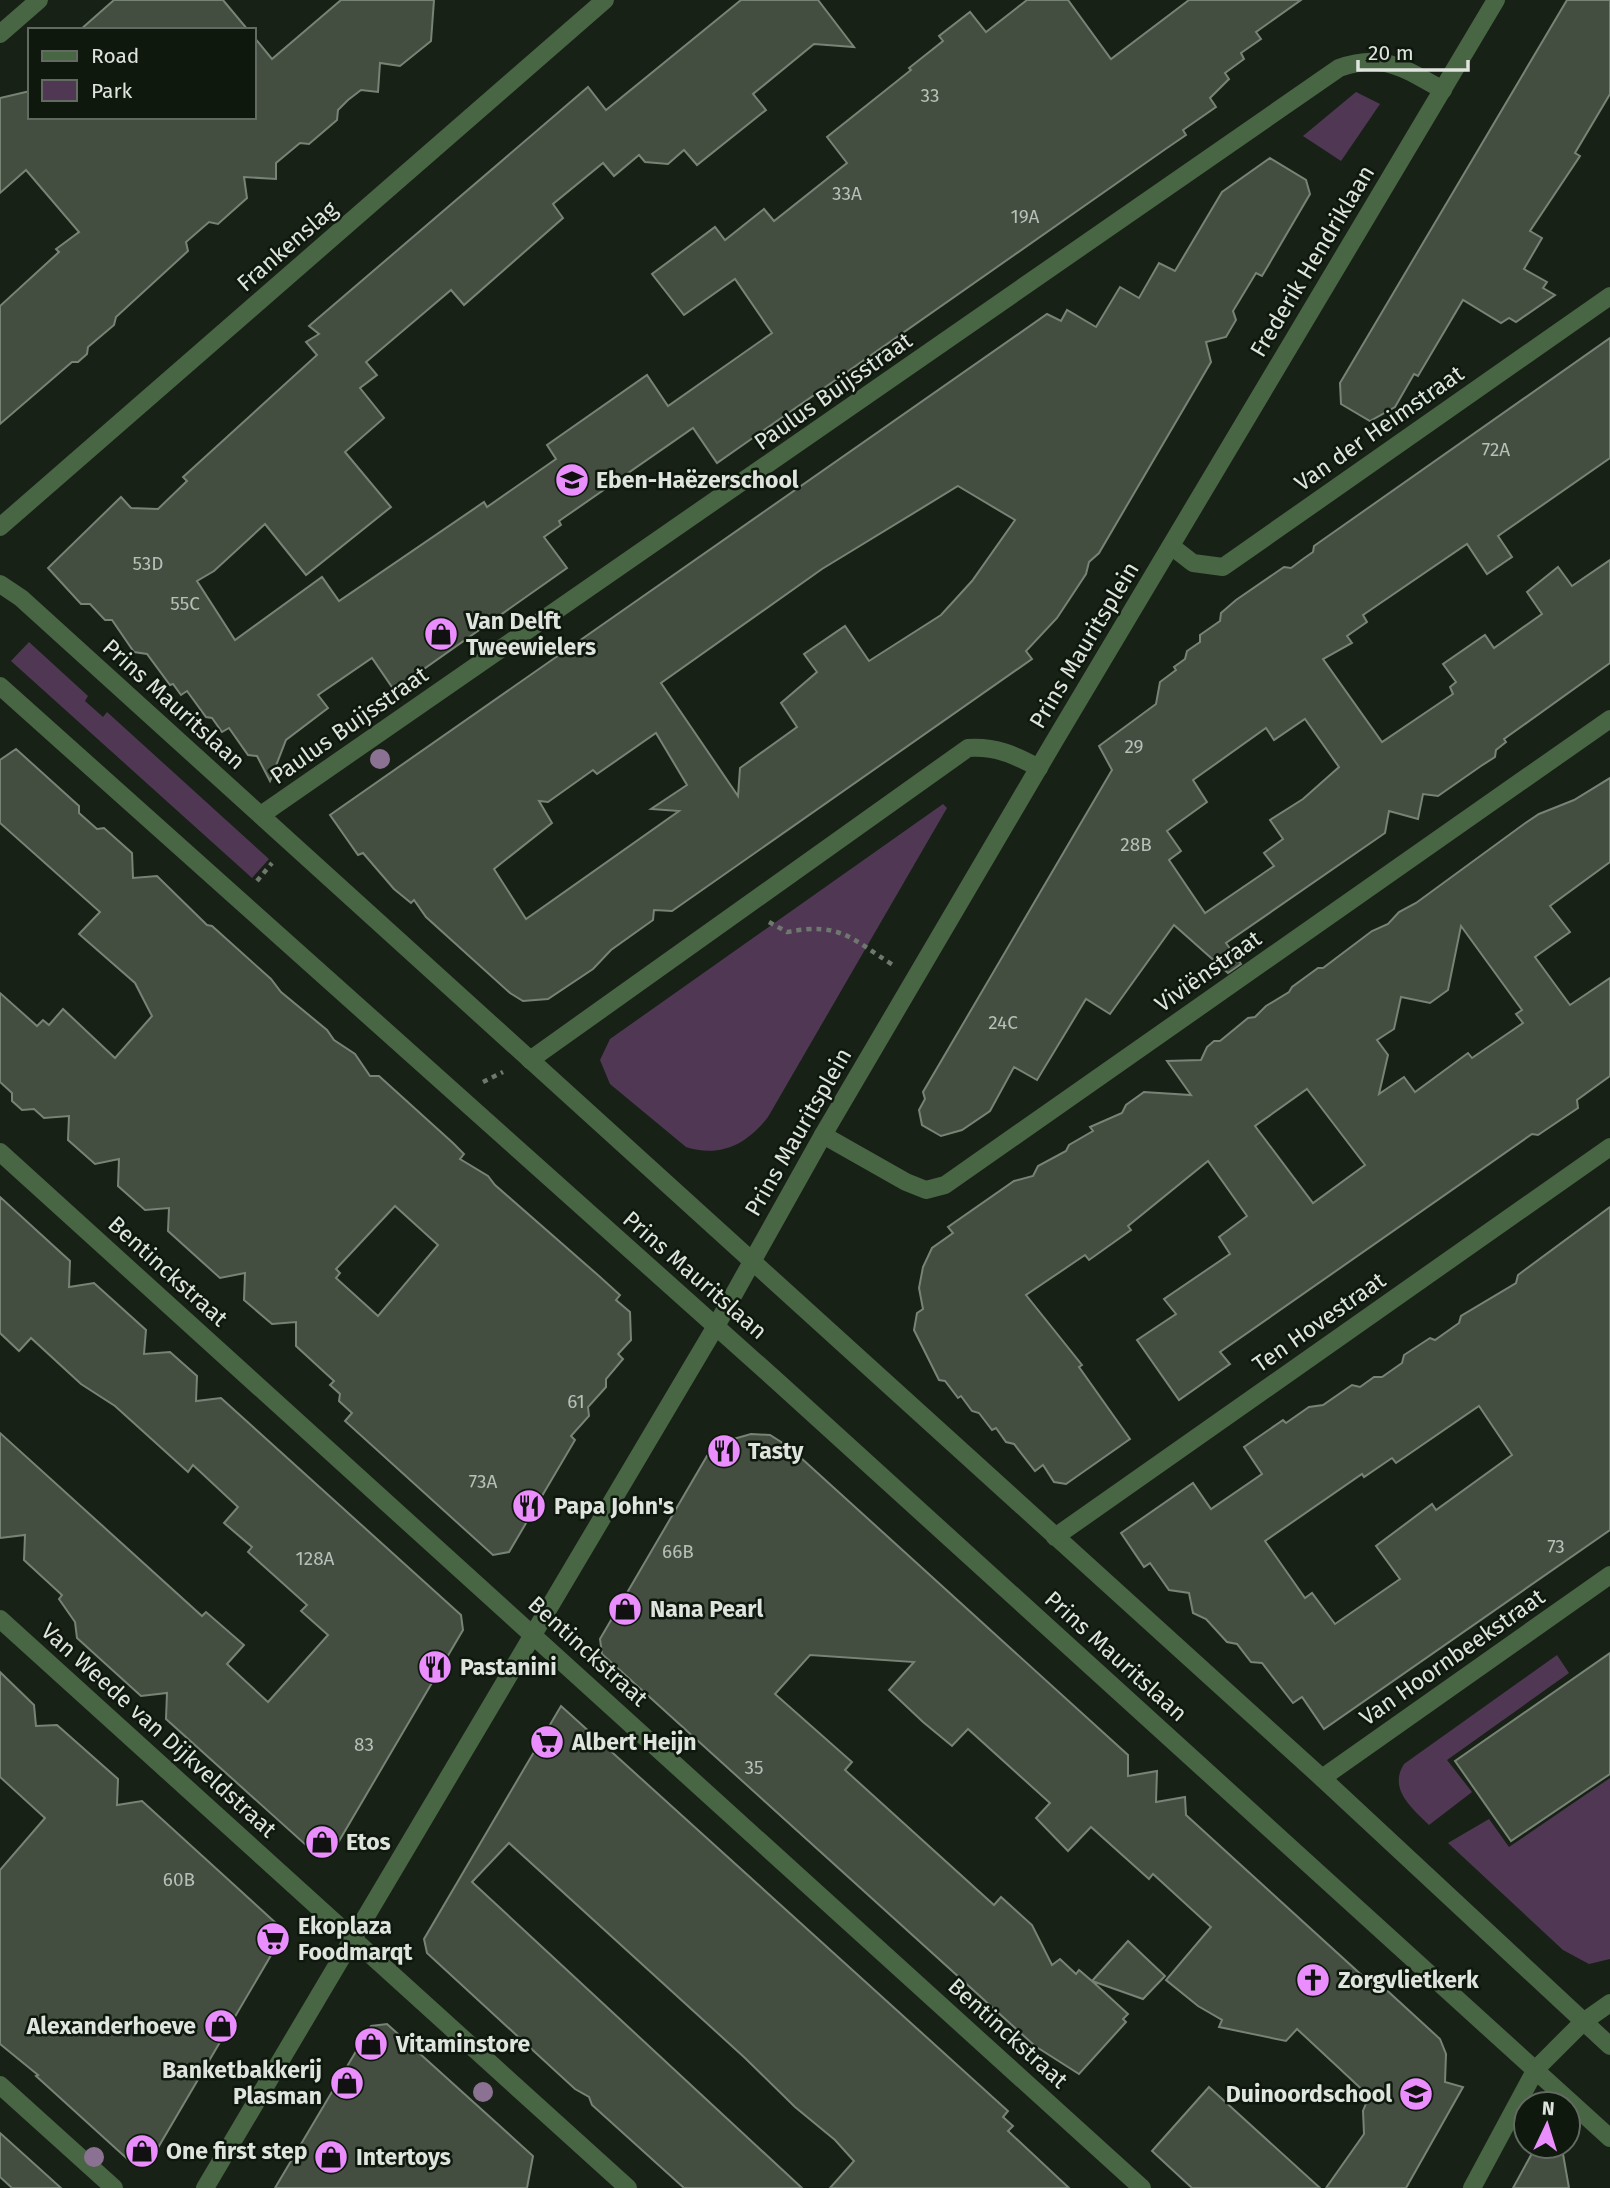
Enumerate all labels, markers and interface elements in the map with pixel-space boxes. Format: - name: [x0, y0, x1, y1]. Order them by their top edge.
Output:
- legend: [28, 28, 256, 119]
- scale bar: [1358, 28, 1468, 72]
- text: 20 m: [1368, 40, 1414, 66]
- text: Road: [91, 43, 139, 69]
- text: Park: [91, 78, 133, 104]
- house number: 33: [921, 84, 939, 107]
- street label: Frederik Hendriklaan: [1244, 160, 1380, 362]
- house number: 33A: [832, 182, 862, 205]
- street label: Frankenslag: [231, 195, 343, 297]
- house number: 19A: [1011, 205, 1040, 228]
- street label: Paulus Buijsstraat: [749, 326, 918, 456]
- street label: Van der Heimstraat: [1289, 359, 1469, 497]
- house number: 72A: [1482, 438, 1510, 461]
- school or university icon: Eben-Haëzerschool: [553, 461, 591, 499]
- place label: Eben-Haëzerschool: [596, 466, 799, 494]
- house number: 53D: [132, 552, 164, 575]
- street label: Prins Mauritsplein: [1023, 557, 1145, 733]
- house number: 55C: [170, 592, 200, 615]
- place label: Van Delft Tweewielers: [465, 607, 596, 661]
- shop icon: Van Delft Tweewielers: [422, 615, 460, 653]
- street label: Prins Mauritslaan: [97, 633, 251, 775]
- street label: Paulus Buijsstraat: [265, 660, 434, 790]
- house number: 29: [1124, 735, 1144, 758]
- house number: 28B: [1120, 833, 1152, 856]
- street label: Viviënstraat: [1149, 924, 1267, 1018]
- house number: 24C: [988, 1011, 1018, 1034]
- street label: Prins Mauritsplein: [738, 1043, 858, 1221]
- street label: Prins Mauritslaan: [617, 1205, 773, 1345]
- street label: Bentinckstraat: [102, 1210, 234, 1332]
- street label: Ten Hovestraat: [1247, 1265, 1391, 1378]
- house number: 61: [567, 1390, 585, 1413]
- restaurant icon: Tasty: [705, 1432, 743, 1470]
- place label: Tasty: [748, 1437, 805, 1465]
- house number: 73A: [469, 1470, 497, 1493]
- restaurant icon: Papa John's: [510, 1487, 548, 1525]
- place label: Papa John's: [554, 1492, 674, 1520]
- house number: 73: [1547, 1535, 1565, 1558]
- house number: 66B: [662, 1540, 694, 1563]
- house number: 128A: [296, 1547, 335, 1570]
- street label: Van Hoornbeekstraat: [1354, 1582, 1551, 1731]
- street label: Prins Mauritslaan: [1039, 1585, 1193, 1727]
- street label: Bentinckstraat: [522, 1590, 654, 1712]
- shop icon: Nana Pearl: [606, 1590, 644, 1628]
- place label: Nana Pearl: [650, 1595, 764, 1623]
- street label: Van Weede van Dijkveldstraat: [35, 1617, 283, 1844]
- restaurant icon: Pastanini: [416, 1648, 454, 1686]
- place label: Pastanini: [460, 1653, 557, 1681]
- supermarket icon: Albert Heijn: [528, 1723, 566, 1761]
- place label: Albert Heijn: [571, 1728, 697, 1756]
- house number: 83: [354, 1733, 374, 1756]
- house number: 35: [744, 1756, 764, 1779]
- shop icon: Etos: [303, 1823, 341, 1861]
- place label: Etos: [346, 1828, 391, 1856]
- house number: 60B: [163, 1868, 195, 1891]
- place label: Ekoplaza Foodmarqt: [298, 1912, 413, 1966]
- supermarket icon: Ekoplaza Foodmarqt: [254, 1920, 292, 1958]
- church icon: Zorgvlietkerk: [1294, 1961, 1332, 1999]
- place label: Zorgvlietkerk: [1338, 1966, 1479, 1994]
- street label: Bentinckstraat: [942, 1972, 1074, 2094]
- shop icon: Alexanderhoeve: [202, 2007, 240, 2045]
- place label: Alexanderhoeve: [26, 2012, 196, 2040]
- shop icon: Vitaminstore: [352, 2025, 390, 2063]
- place label: Vitaminstore: [395, 2030, 531, 2058]
- place label: Banketbakkerij Plasman: [162, 2056, 322, 2110]
- shop icon: Banketbakkerij Plasman: [328, 2064, 366, 2102]
- school or university icon: Duinoordschool: [1397, 2075, 1435, 2113]
- place label: Duinoordschool: [1226, 2080, 1392, 2108]
- north arrow: [1512, 2090, 1582, 2160]
- text: N: [1541, 2097, 1555, 2120]
- shop icon: One first step: [123, 2132, 161, 2170]
- place label: One first step: [166, 2137, 307, 2165]
- shop icon: Intertoys: [312, 2138, 350, 2176]
- place label: Intertoys: [356, 2143, 451, 2171]

